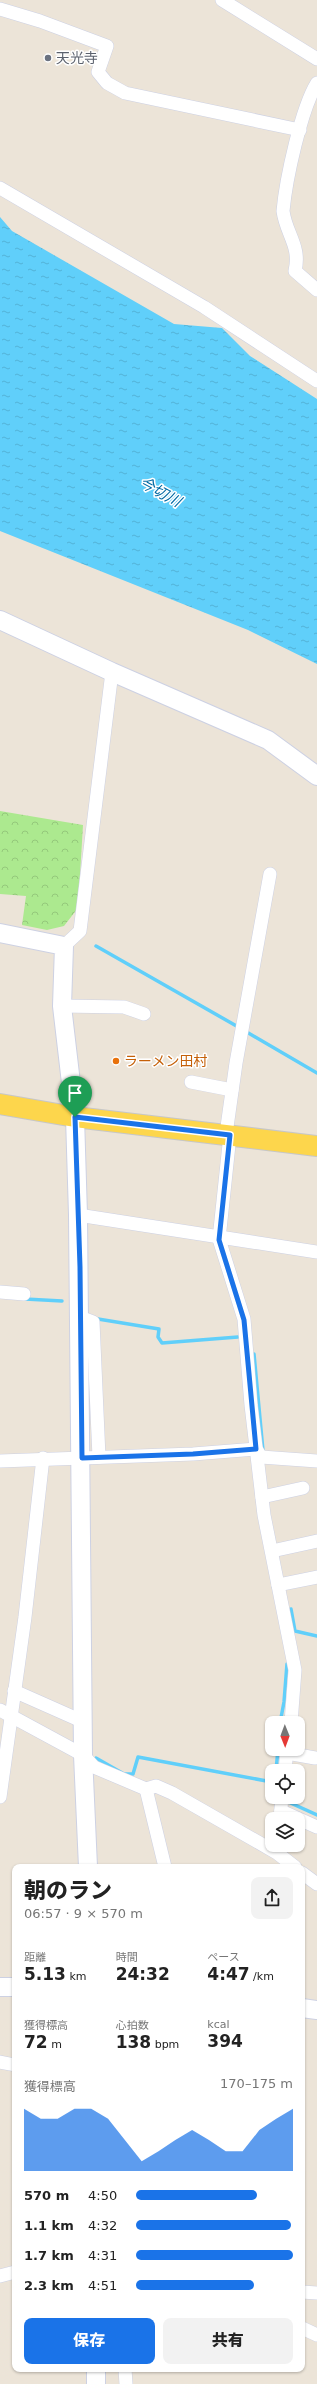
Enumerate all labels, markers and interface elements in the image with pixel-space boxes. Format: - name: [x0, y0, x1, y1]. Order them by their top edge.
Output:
- place label: 天光寺: [56, 50, 98, 66]
- marker: 天光寺: [43, 53, 53, 63]
- water label: 今切川: [136, 473, 186, 512]
- place label: ラーメン田村: [124, 1053, 207, 1069]
- marker: ラーメン田村: [111, 1056, 121, 1066]
- pin: [58, 1076, 92, 1117]
- icon: arrive: [64, 1082, 86, 1104]
- north arrow: [265, 1716, 305, 1756]
- map controls: [265, 1716, 305, 1852]
- button: locate: [265, 1764, 305, 1804]
- button: layers: [265, 1812, 305, 1852]
- button: share: [251, 1877, 293, 1919]
- text: 朝のラン: [24, 1878, 112, 1903]
- text: 06:57 · 9 × 570 m: [24, 1906, 143, 1921]
- text: 距離: [24, 1951, 46, 1964]
- text: 時間: [116, 1951, 138, 1964]
- text: ペース: [207, 1951, 240, 1964]
- text: 5.13: [24, 1964, 66, 1984]
- text: 24:32: [116, 1964, 170, 1984]
- text: 4:47: [207, 1964, 250, 1984]
- text: km: [66, 1970, 87, 1983]
- text: /km: [250, 1970, 274, 1983]
- text: kcal: [207, 2018, 230, 2031]
- text: 獲得標高: [24, 2019, 68, 2032]
- text: 心拍数: [116, 2019, 149, 2032]
- text: 394: [207, 2031, 243, 2051]
- text: 72: [24, 2032, 48, 2052]
- text: 138: [116, 2032, 151, 2052]
- text: m: [48, 2038, 62, 2051]
- text: bpm: [151, 2038, 179, 2051]
- text: 170–175 m: [220, 2076, 293, 2091]
- text: 獲得標高: [24, 2079, 76, 2094]
- text: 570 m: [24, 2188, 69, 2203]
- text: 4:50: [88, 2188, 117, 2203]
- text: 1.1 km: [24, 2218, 74, 2233]
- text: 4:32: [88, 2218, 117, 2233]
- text: 1.7 km: [24, 2248, 74, 2263]
- text: 4:31: [88, 2248, 117, 2263]
- text: 2.3 km: [24, 2278, 74, 2293]
- text: 4:51: [88, 2278, 117, 2293]
- button: 保存: [24, 2318, 155, 2364]
- button: 共有: [163, 2318, 293, 2364]

